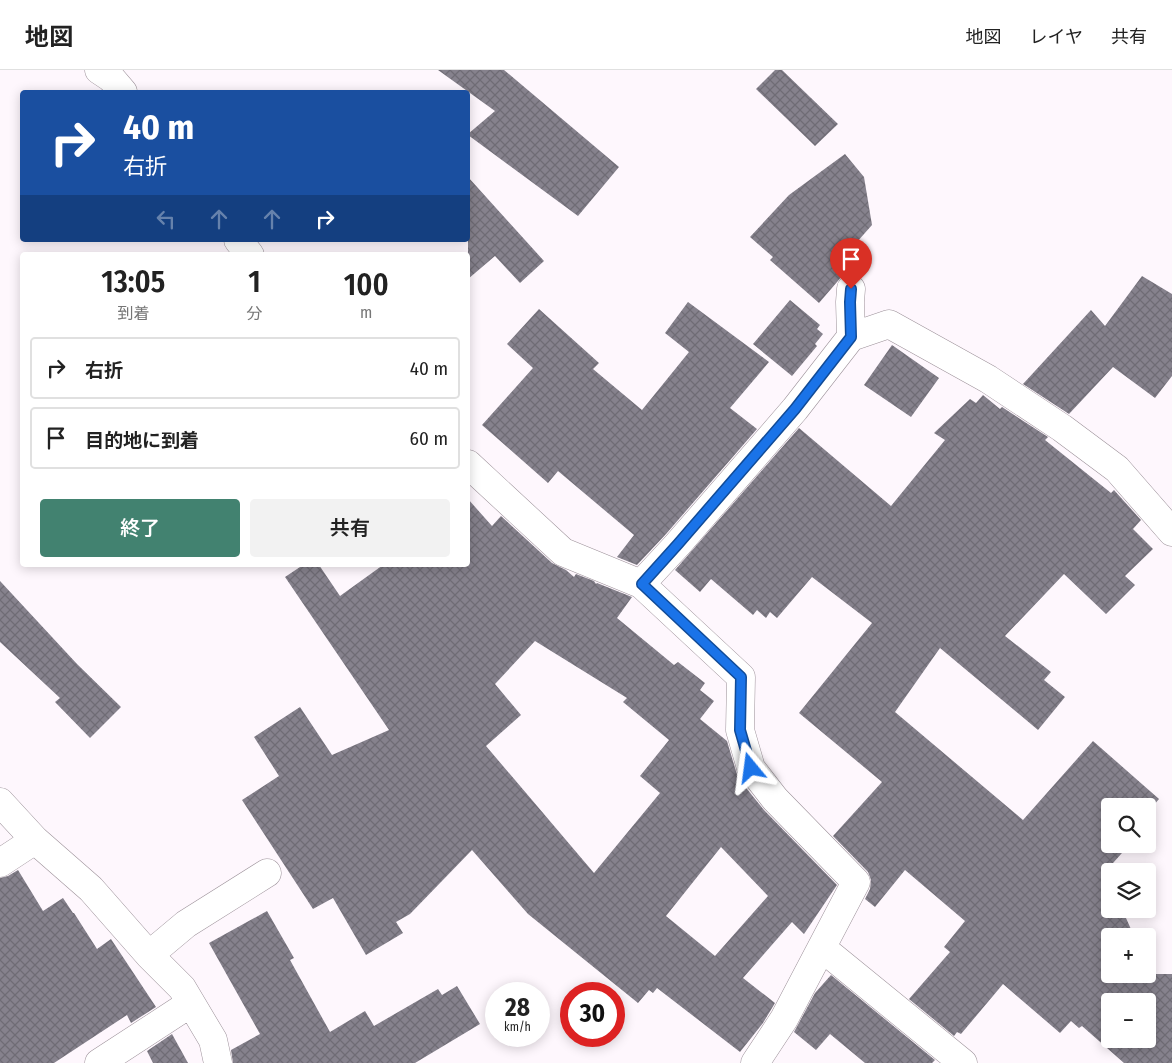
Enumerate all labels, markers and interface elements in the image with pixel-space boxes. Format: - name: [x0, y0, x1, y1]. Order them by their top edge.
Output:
- text: 地図: [25, 23, 73, 51]
- text: 地図: [966, 26, 1002, 48]
- text: レイヤ: [1030, 26, 1083, 48]
- text: 共有: [1111, 26, 1147, 48]
- text: 40 m: [123, 106, 194, 148]
- icon: right: [40, 110, 105, 175]
- text: 右折: [123, 153, 167, 180]
- icon: left: [152, 205, 180, 233]
- icon: ahead: [205, 205, 233, 233]
- icon: ahead: [258, 205, 286, 233]
- icon: right: [311, 205, 339, 233]
- pin: [830, 238, 872, 289]
- icon: arrive: [837, 245, 865, 273]
- text: 13:05: [101, 264, 165, 300]
- text: 1: [248, 264, 261, 300]
- text: 100: [344, 267, 389, 303]
- text: m: [360, 303, 372, 322]
- text: 到着: [117, 304, 149, 323]
- text: 分: [247, 304, 263, 323]
- icon: right: [42, 354, 70, 382]
- text: 40 m: [410, 357, 448, 380]
- text: 右折: [85, 359, 123, 382]
- icon: arrive: [42, 424, 70, 452]
- text: 60 m: [410, 427, 448, 450]
- text: 目的地に到着: [85, 429, 199, 452]
- button: 終了: [40, 499, 240, 557]
- button: 共有: [250, 499, 450, 557]
- position arrow: [724, 741, 776, 793]
- map controls: [1101, 798, 1156, 1048]
- button: search: [1101, 798, 1156, 853]
- button: layers: [1101, 863, 1156, 918]
- button: +: [1101, 928, 1156, 983]
- speed limit sign: 30: [560, 982, 625, 1047]
- text: 28: [505, 993, 530, 1023]
- button: −: [1101, 993, 1156, 1048]
- text: km/h: [504, 1020, 531, 1034]

